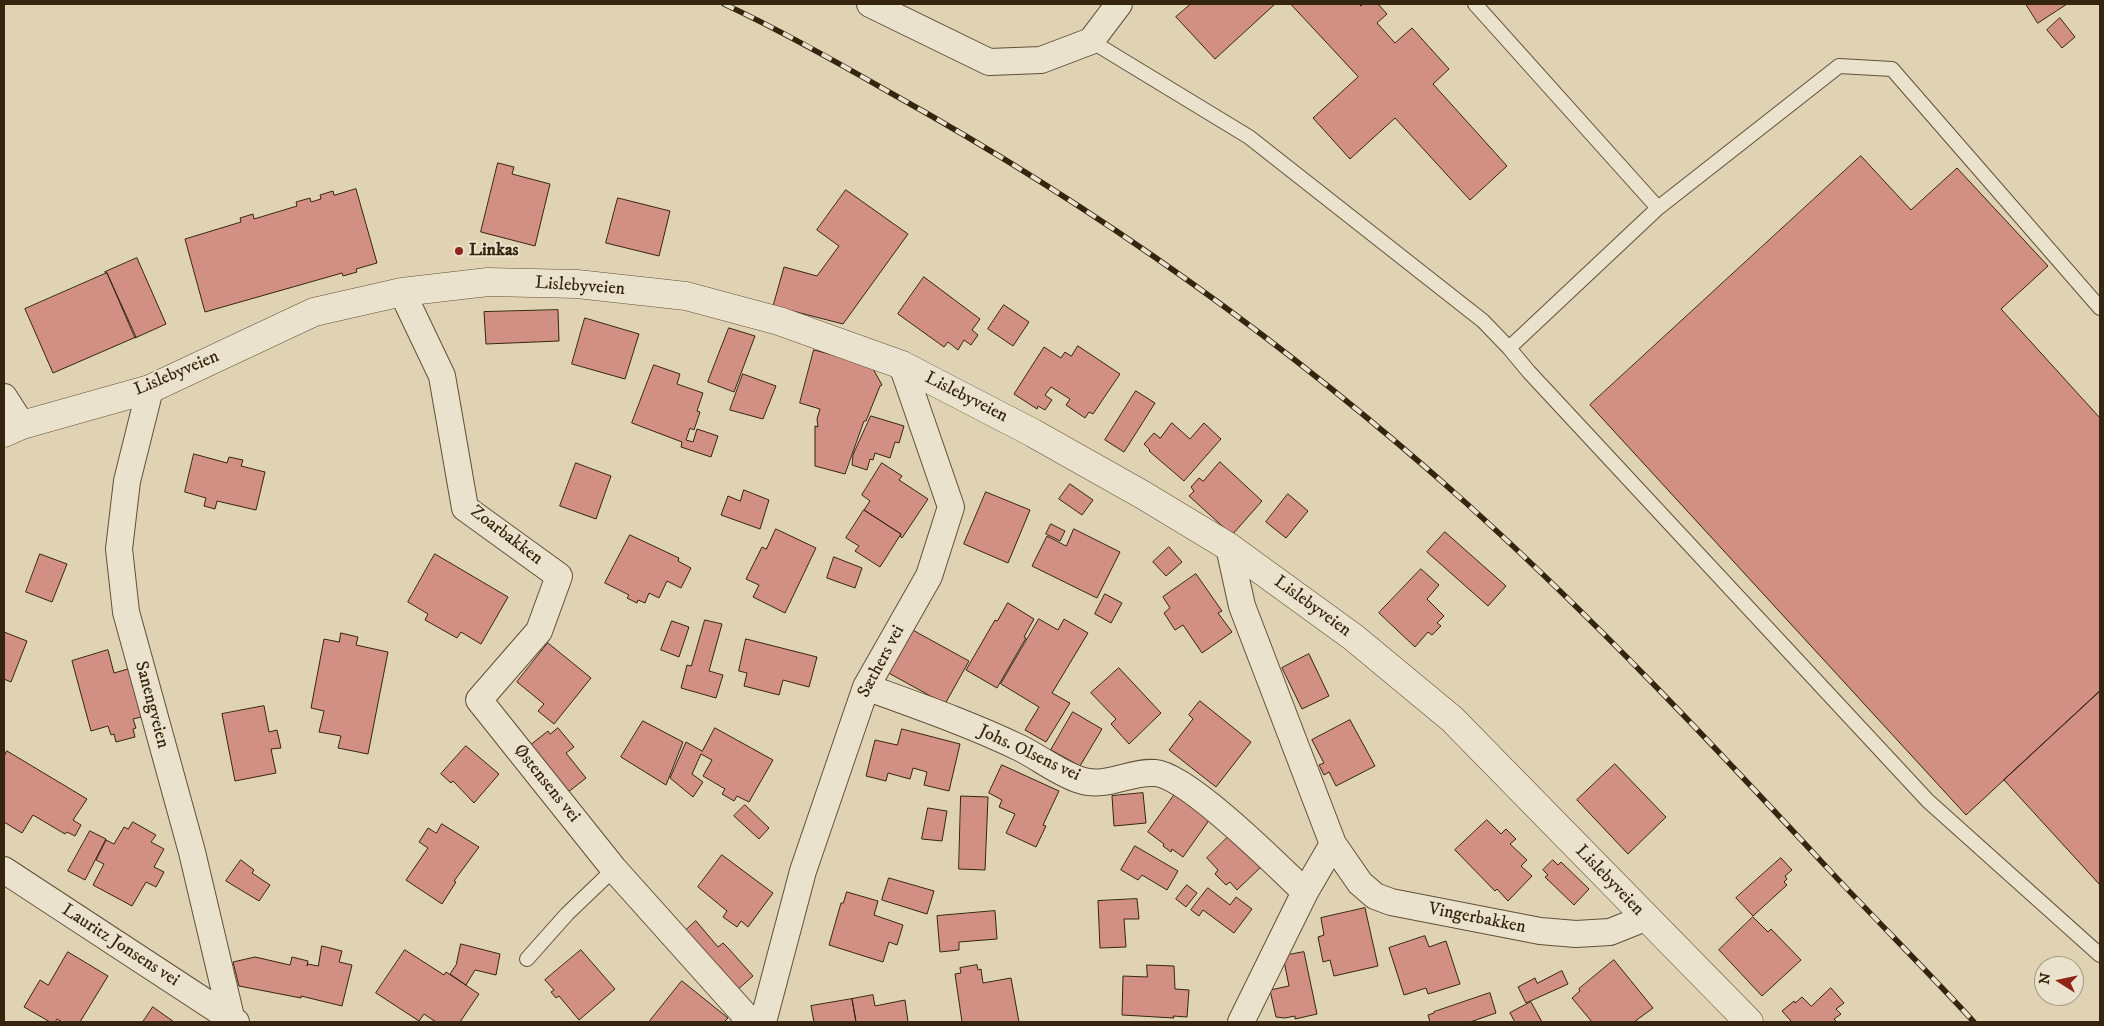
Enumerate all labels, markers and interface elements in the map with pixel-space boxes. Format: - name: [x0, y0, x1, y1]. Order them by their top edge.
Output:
- place label: Linkas: [469, 240, 519, 262]
- marker: Linkas: [453, 245, 465, 257]
- street label: Lislebyveien: [534, 273, 626, 301]
- street label: Lislebyveien: [131, 346, 223, 402]
- street label: Lislebyveien: [921, 368, 1011, 428]
- street label: Zoarbakken: [465, 502, 547, 570]
- street label: Lislebyveien: [1269, 572, 1355, 642]
- street label: Sæthers vei: [854, 622, 910, 702]
- street label: Sanengveien: [129, 659, 173, 751]
- street label: Johs. Olsens vei: [975, 721, 1083, 787]
- street label: Østensens vei: [508, 741, 584, 827]
- street label: Lislebyveien: [1570, 841, 1648, 921]
- street label: Vingerbakken: [1426, 899, 1528, 939]
- street label: Lauritz Jonsens vei: [57, 900, 183, 992]
- north arrow: [2034, 956, 2084, 1006]
- text: N: [2035, 971, 2055, 986]

